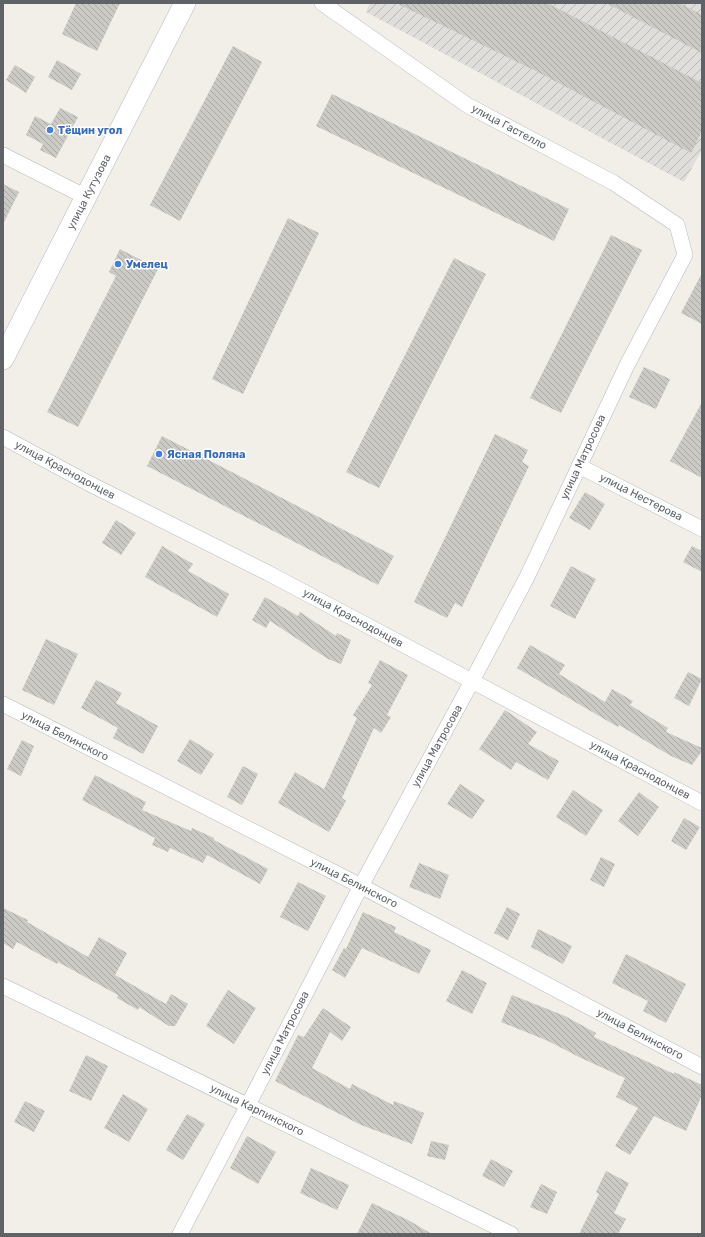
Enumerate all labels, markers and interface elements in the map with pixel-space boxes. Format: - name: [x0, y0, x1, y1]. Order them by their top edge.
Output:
- street label: улица Гастелло: [469, 102, 549, 152]
- place label: Тёщин угол: [58, 124, 122, 137]
- marker: Тёщин угол: [45, 125, 55, 135]
- street label: улица Кутузова: [64, 152, 114, 232]
- place label: Умелец: [126, 258, 168, 271]
- marker: Умелец: [113, 259, 123, 269]
- street label: улица Матросова: [558, 412, 608, 502]
- street label: улица Краснодонцев: [13, 438, 117, 502]
- place label: Ясная Поляна: [167, 448, 246, 461]
- marker: Ясная Поляна: [154, 449, 164, 459]
- street label: улица Нестерова: [597, 470, 685, 524]
- street label: улица Краснодонцев: [301, 586, 405, 650]
- street label: улица Матросова: [409, 702, 465, 790]
- street label: улица Белинского: [19, 708, 111, 764]
- street label: улица Краснодонцев: [588, 738, 692, 802]
- street label: улица Белинского: [308, 855, 400, 911]
- street label: улица Матросова: [258, 989, 312, 1077]
- street label: улица Белинского: [594, 1006, 686, 1062]
- street label: улица Карпинского: [208, 1082, 306, 1138]

